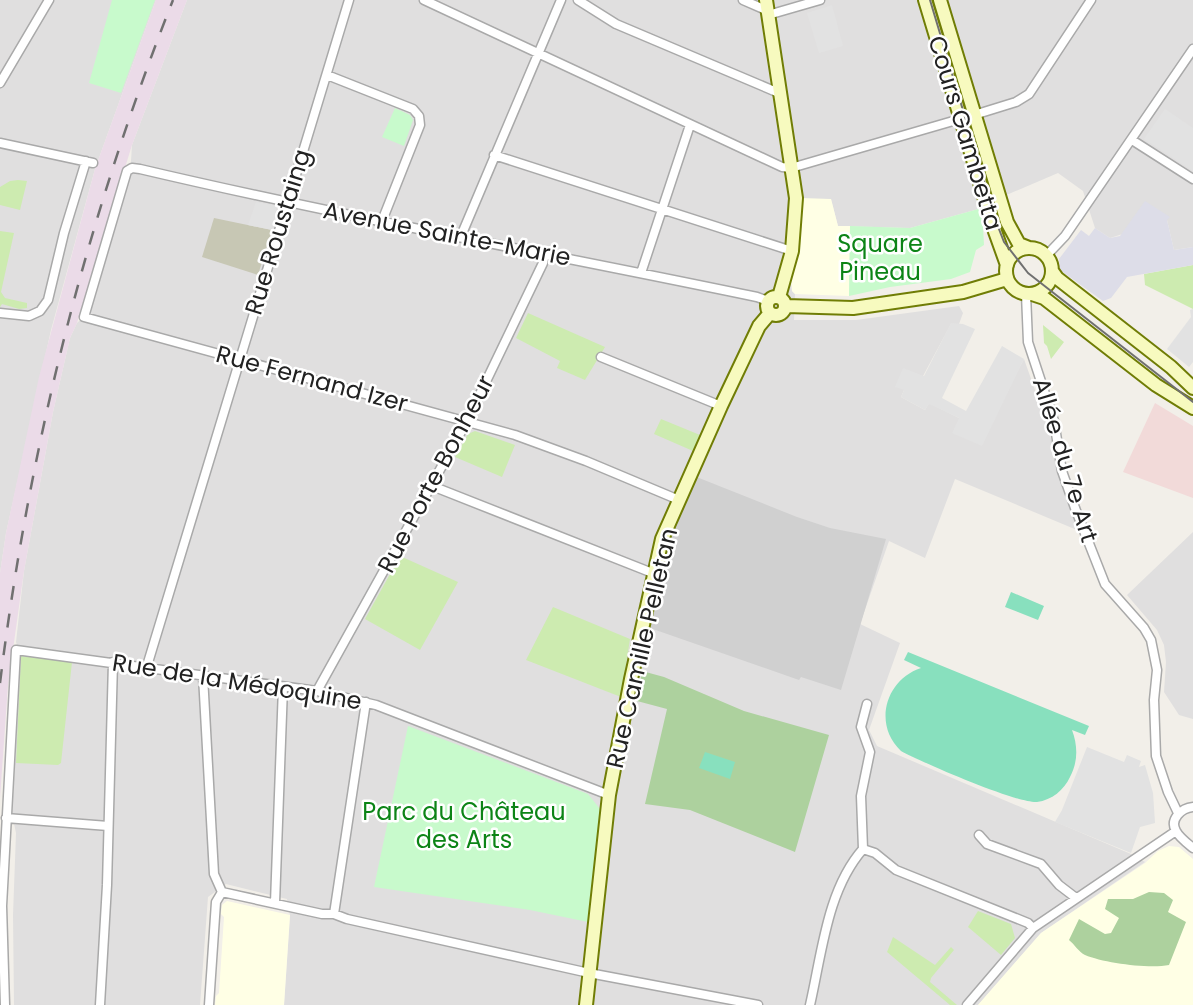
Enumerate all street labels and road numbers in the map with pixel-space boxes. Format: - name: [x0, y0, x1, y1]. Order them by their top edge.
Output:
- street label: Cours Gambetta: [920, 32, 1011, 234]
- street label: Rue Roustaing: [237, 145, 318, 319]
- street label: Avenue Sainte-Marie: [320, 193, 574, 274]
- street label: Rue Fernand Izer: [213, 337, 412, 420]
- street label: Rue Porte Bonheur: [369, 369, 502, 578]
- street label: Allée du 7e Art: [1025, 374, 1106, 546]
- street label: Rue Camille Pelletan: [598, 525, 685, 771]
- street label: Rue de la Médoquine: [110, 645, 364, 718]

